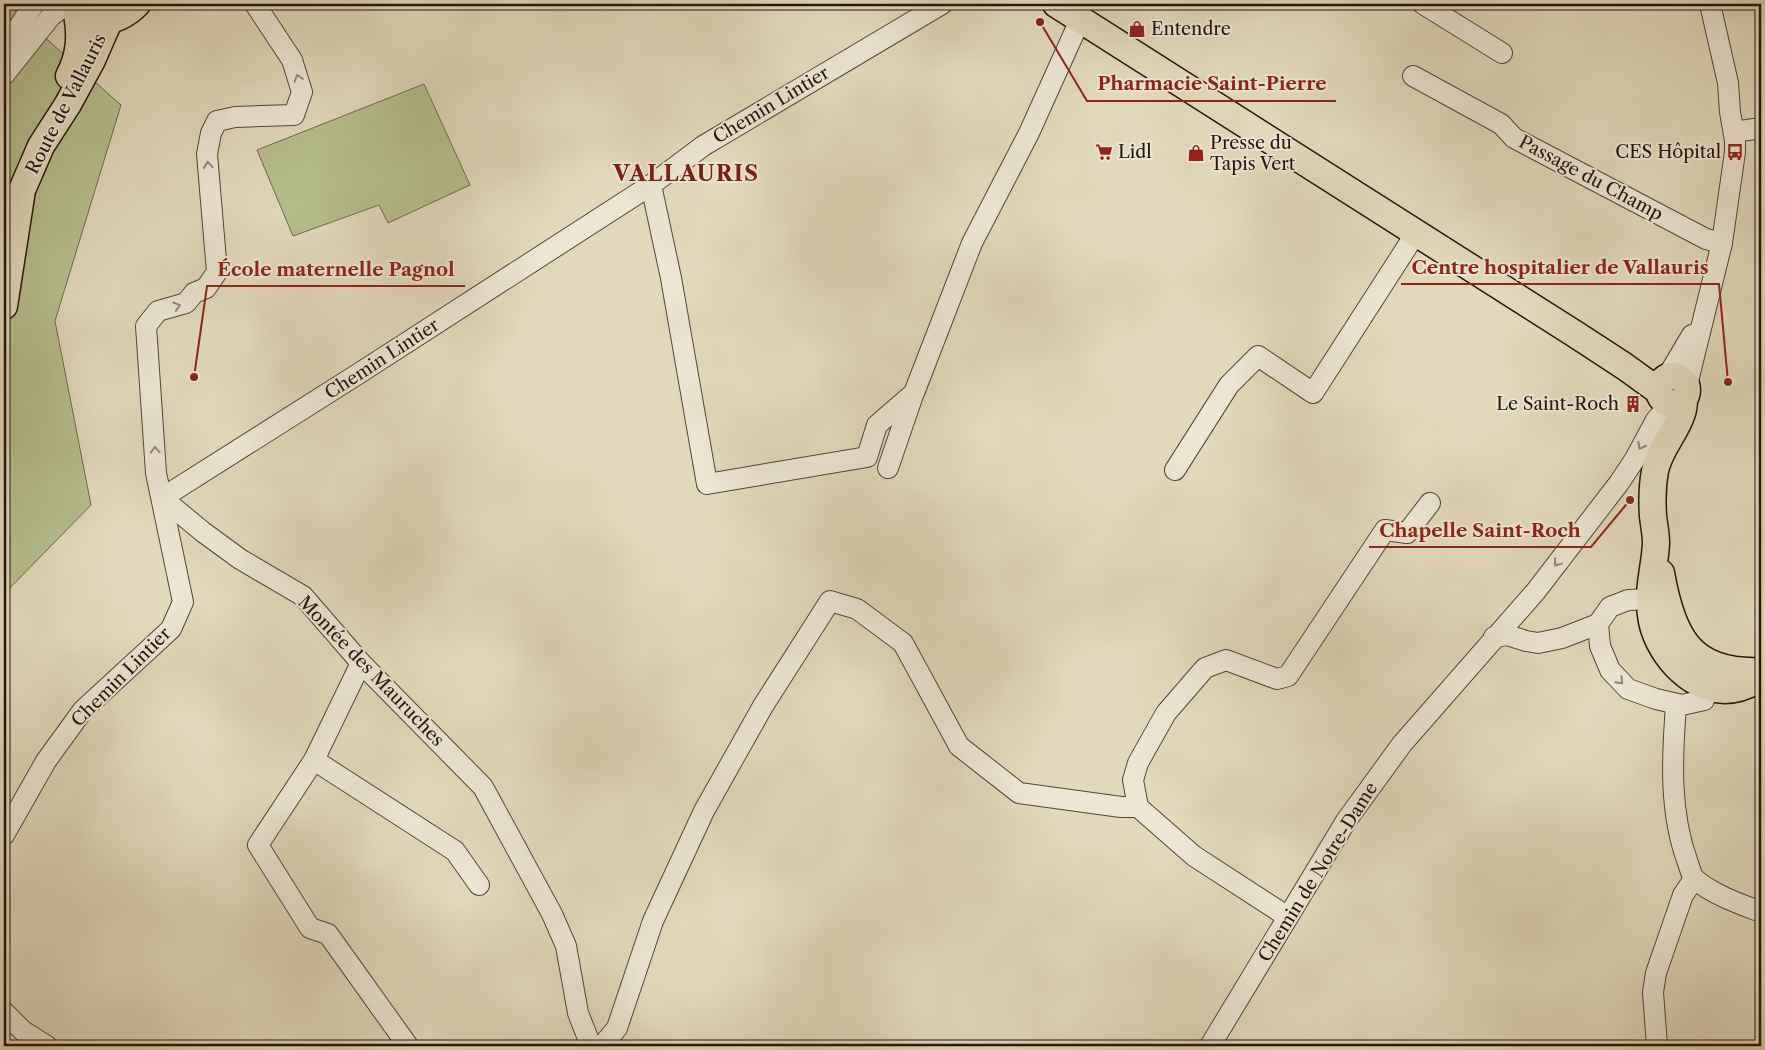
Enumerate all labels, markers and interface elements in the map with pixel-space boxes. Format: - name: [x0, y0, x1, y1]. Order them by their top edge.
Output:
- place label: Entendre: [1151, 18, 1231, 40]
- shop icon: Entendre: [1127, 19, 1147, 39]
- street label: Route de Vallauris: [21, 30, 111, 178]
- street label: Chemin Lintier: [709, 61, 833, 148]
- callout: Pharmacie Saint-Pierre: [1087, 67, 1336, 101]
- text: Pharmacie Saint-Pierre: [1097, 72, 1327, 95]
- one-way arrow: [293, 74, 303, 82]
- street label: Passage du Champ: [1515, 131, 1667, 225]
- place label: Presse du Tapis Vert: [1210, 132, 1296, 175]
- place label: Lidl: [1118, 141, 1152, 163]
- place label: CES Hôpital: [1615, 141, 1721, 163]
- supermarket icon: Lidl: [1094, 142, 1114, 162]
- bus stop icon: CES Hôpital: [1725, 142, 1745, 162]
- shop icon: Presse du Tapis Vert: [1186, 143, 1206, 163]
- district label: VALLAURIS: [612, 160, 759, 187]
- one-way arrow: [202, 161, 213, 169]
- callout: Centre hospitalier de Vallauris: [1401, 250, 1719, 284]
- callout: École maternelle Pagnol: [207, 252, 465, 286]
- text: Centre hospitalier de Vallauris: [1412, 256, 1709, 279]
- text: École maternelle Pagnol: [217, 258, 455, 281]
- one-way arrow: [172, 301, 180, 311]
- street label: Chemin Lintier: [321, 314, 444, 404]
- place label: Le Saint-Roch: [1496, 393, 1619, 415]
- building icon: Le Saint-Roch: [1623, 394, 1643, 414]
- one-way arrow: [1637, 441, 1647, 450]
- one-way arrow: [149, 445, 160, 453]
- callout: Chapelle Saint-Roch: [1369, 513, 1591, 547]
- text: Chapelle Saint-Roch: [1379, 519, 1581, 542]
- one-way arrow: [1554, 558, 1563, 567]
- street label: Montée des Mauruches: [293, 591, 449, 751]
- street label: Chemin Lintier: [67, 622, 176, 731]
- one-way arrow: [1614, 675, 1623, 684]
- street label: Chemin de Notre-Dame: [1254, 778, 1382, 966]

